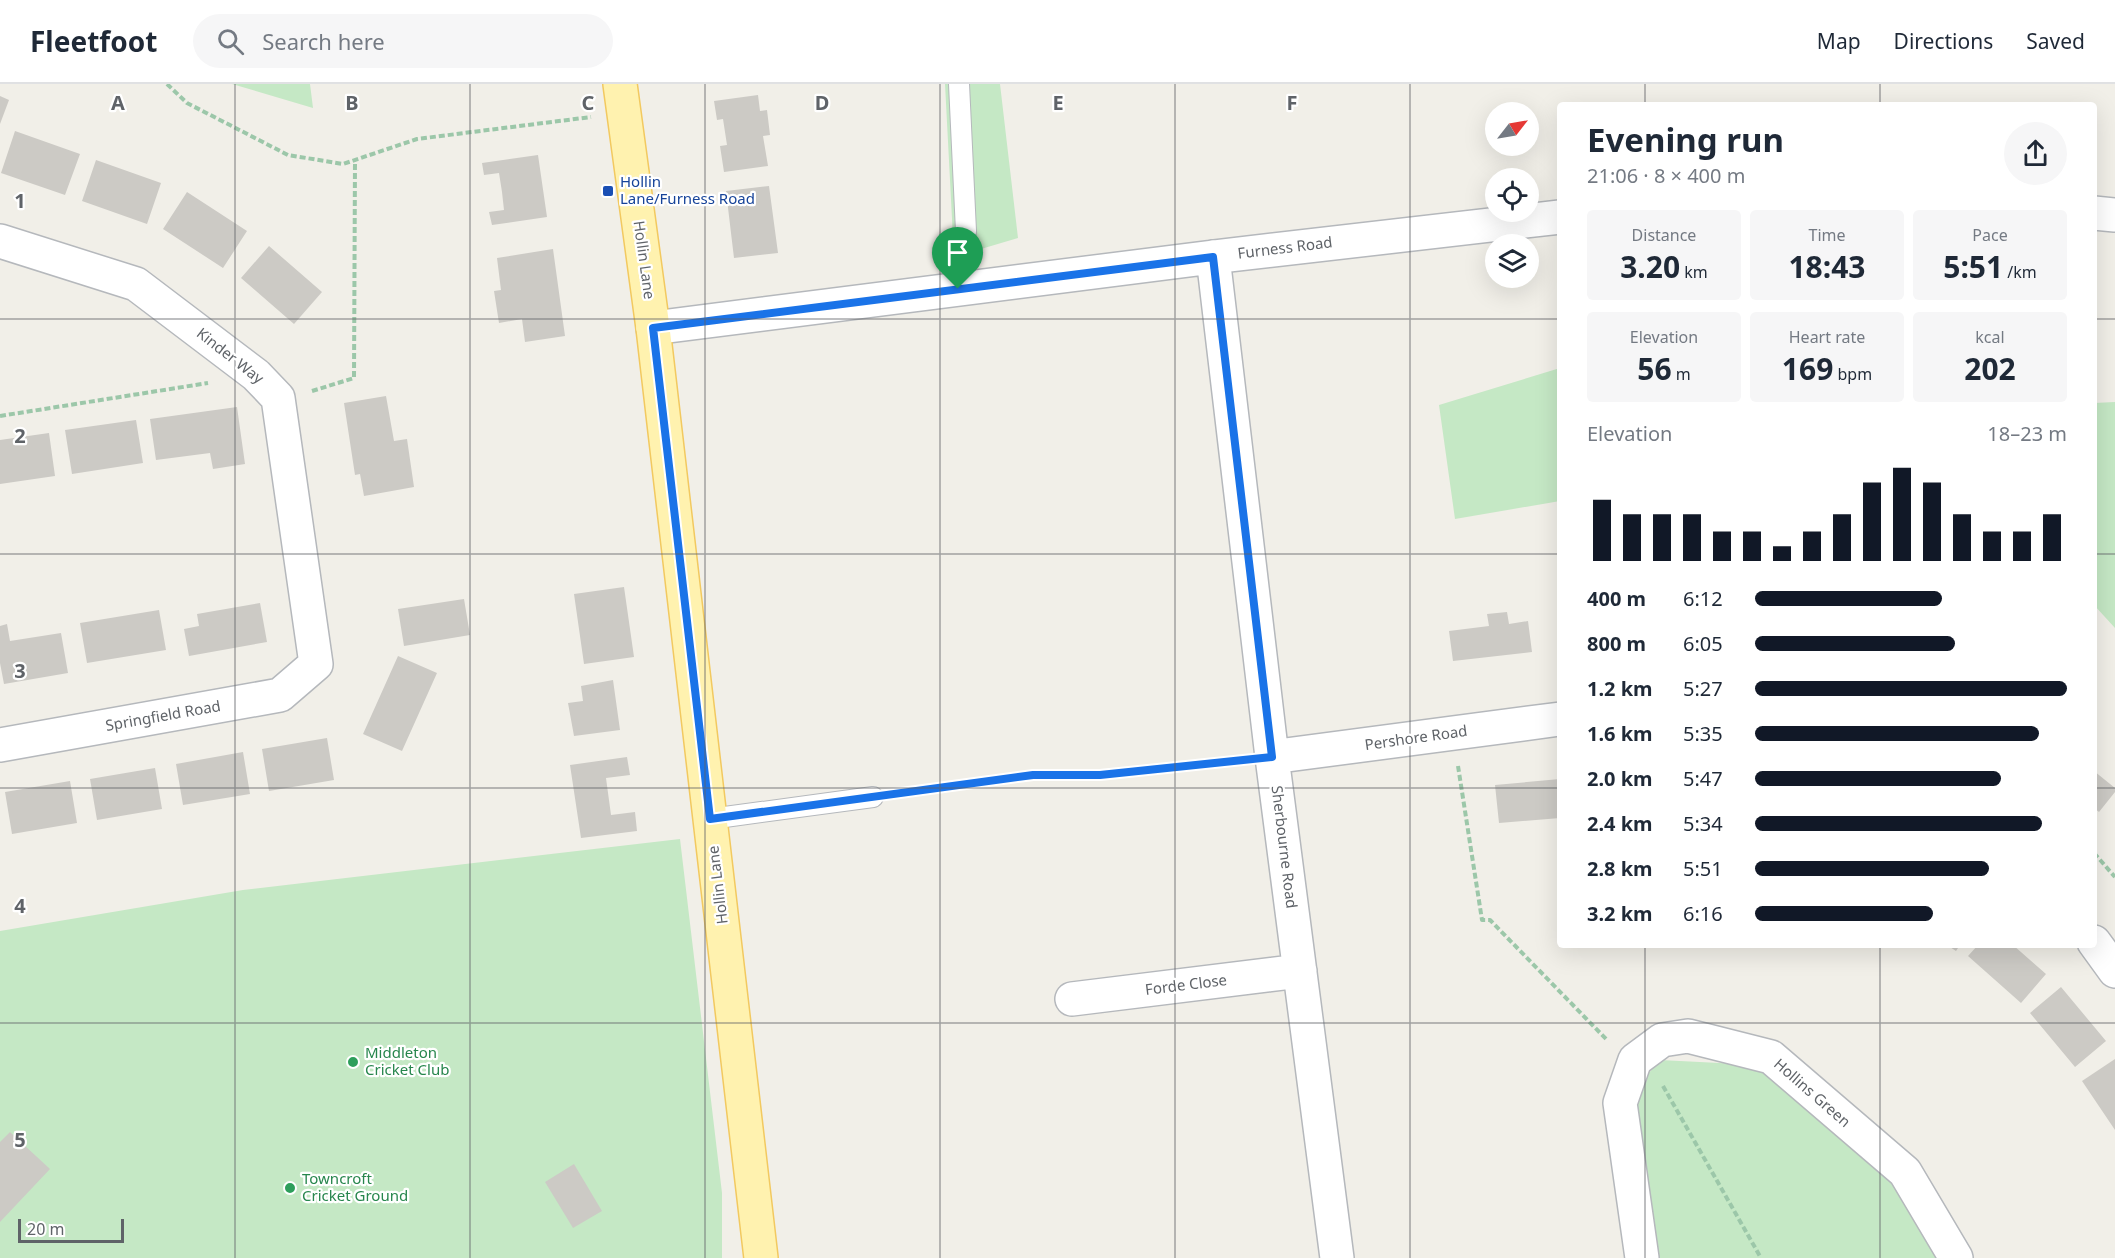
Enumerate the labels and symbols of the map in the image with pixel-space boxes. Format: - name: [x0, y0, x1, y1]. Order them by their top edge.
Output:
- text: A: [111, 89, 125, 116]
- text: B: [345, 89, 359, 116]
- text: C: [582, 89, 595, 116]
- text: D: [815, 89, 829, 116]
- text: E: [1052, 89, 1064, 116]
- text: F: [1287, 89, 1297, 116]
- north arrow: [1485, 102, 1539, 156]
- place label: Hollin Lane/Furness Road: [620, 171, 755, 208]
- marker: Hollin Lane/Furness Road: [601, 184, 615, 198]
- text: 1: [14, 187, 26, 214]
- street label: Hollin Lane: [630, 219, 660, 300]
- pin: [932, 227, 983, 289]
- street label: Furness Road: [1236, 231, 1333, 263]
- street label: Kinder Way: [193, 323, 269, 388]
- text: 2: [14, 422, 26, 449]
- text: 3: [14, 657, 26, 684]
- street label: Springfield Road: [104, 695, 222, 735]
- street label: Pershore Road: [1363, 720, 1469, 754]
- street label: Sherbourne Road: [1268, 784, 1302, 909]
- street label: Hollin Lane: [702, 845, 732, 926]
- text: 4: [14, 892, 26, 919]
- street label: Forde Close: [1144, 969, 1228, 999]
- place label: Middleton Cricket Club: [365, 1042, 449, 1079]
- street label: Hollins Green: [1770, 1053, 1855, 1131]
- marker: Middleton Cricket Club: [346, 1055, 360, 1069]
- text: 5: [14, 1126, 26, 1153]
- place label: Towncroft Cricket Ground: [302, 1168, 408, 1205]
- marker: Towncroft Cricket Ground: [283, 1181, 297, 1195]
- scale bar: [18, 1216, 124, 1244]

